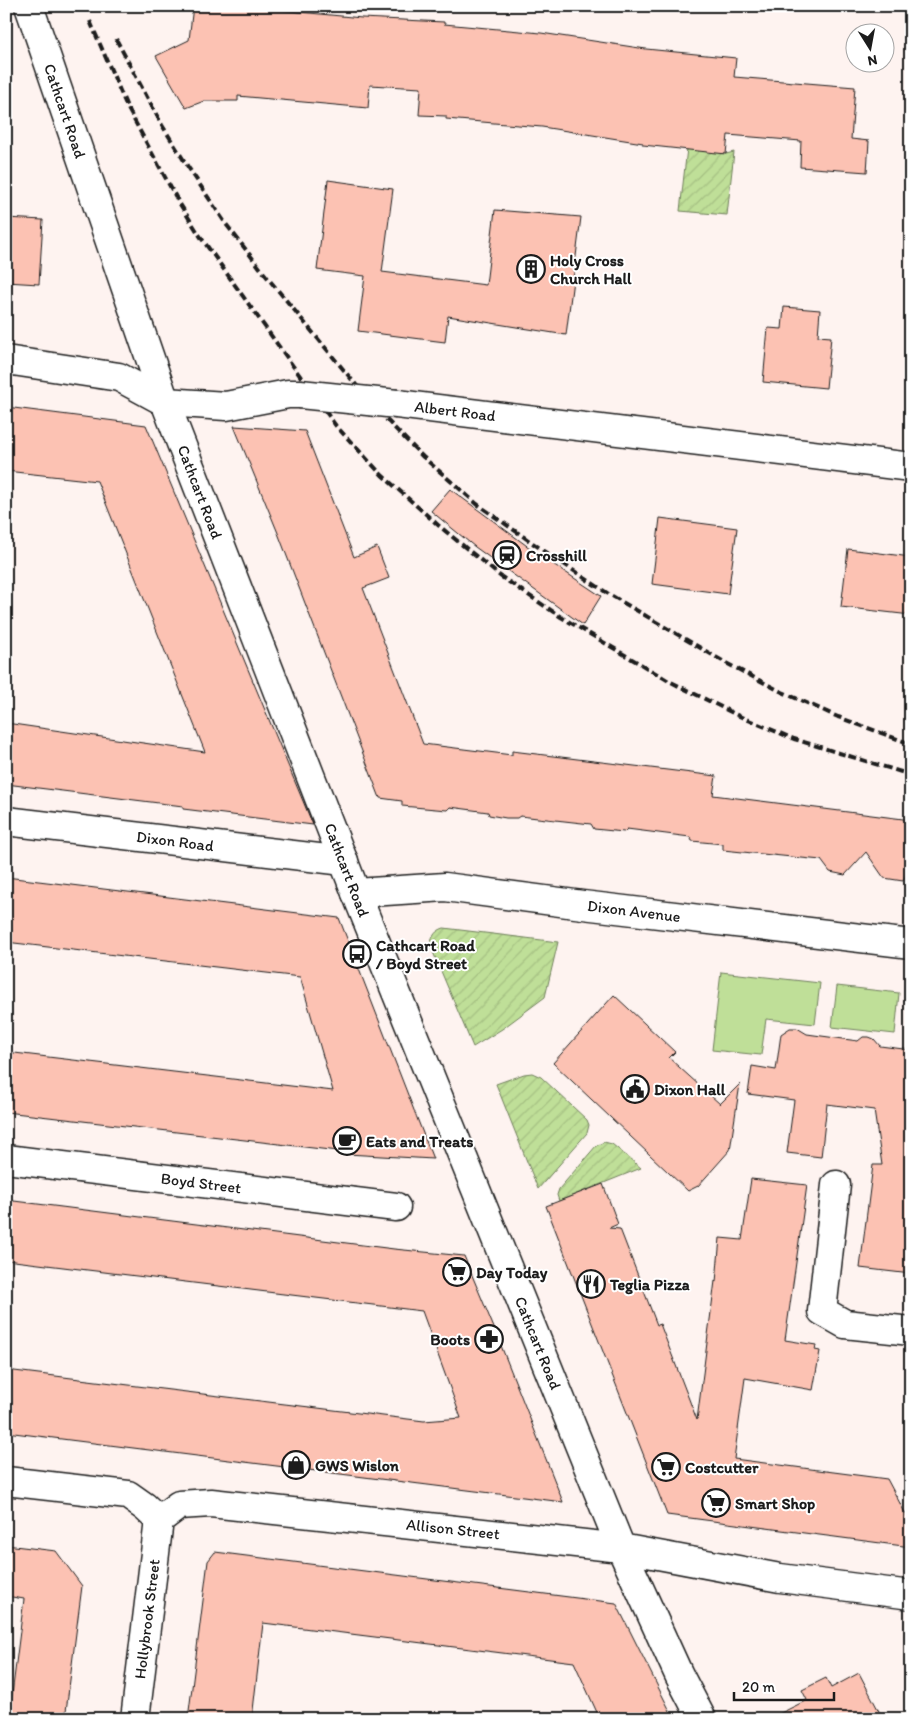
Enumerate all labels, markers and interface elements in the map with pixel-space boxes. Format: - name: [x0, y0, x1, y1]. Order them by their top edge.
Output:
- north arrow: [844, 22, 894, 72]
- text: N: [866, 51, 879, 70]
- street label: Cathcart Road: [40, 61, 90, 161]
- place label: Holy Cross Church Hall: [550, 251, 632, 288]
- building icon: Holy Cross Church Hall: [516, 254, 546, 284]
- street label: Albert Road: [413, 397, 497, 425]
- street label: Cathcart Road: [173, 442, 227, 542]
- station icon: Crosshill: [492, 540, 522, 570]
- place label: Crosshill: [526, 546, 587, 565]
- street label: Cathcart Road: [320, 820, 374, 920]
- street label: Dixon Road: [135, 827, 215, 855]
- street label: Dixon Avenue: [586, 896, 682, 926]
- place label: Cathcart Road / Boyd Street: [375, 936, 475, 974]
- bus stop icon: Cathcart Road / Boyd Street: [342, 939, 372, 969]
- public building icon: Dixon Hall: [620, 1074, 650, 1104]
- place label: Dixon Hall: [654, 1080, 726, 1099]
- cafe icon: Eats and Treats: [332, 1126, 362, 1156]
- place label: Eats and Treats: [366, 1132, 473, 1151]
- street label: Boyd Street: [160, 1169, 242, 1197]
- supermarket icon: Day Today: [442, 1257, 472, 1287]
- place label: Day Today: [476, 1263, 548, 1283]
- restaurant icon: Teglia Pizza: [576, 1269, 606, 1299]
- place label: Teglia Pizza: [609, 1275, 690, 1295]
- street label: Cathcart Road: [511, 1294, 565, 1393]
- pharmacy icon: Boots: [474, 1324, 504, 1354]
- place label: Boots: [430, 1330, 470, 1349]
- shop icon: GWS Wislon: [281, 1450, 311, 1480]
- supermarket icon: Costcutter: [651, 1452, 681, 1482]
- place label: GWS Wislon: [315, 1456, 400, 1475]
- place label: Costcutter: [685, 1458, 759, 1477]
- supermarket icon: Smart Shop: [701, 1488, 731, 1518]
- place label: Smart Shop: [735, 1494, 815, 1514]
- street label: Allison Street: [405, 1515, 501, 1543]
- street label: Hollybrook Street: [130, 1558, 164, 1680]
- scale bar: [734, 1670, 834, 1702]
- text: 20 m: [742, 1678, 776, 1696]

